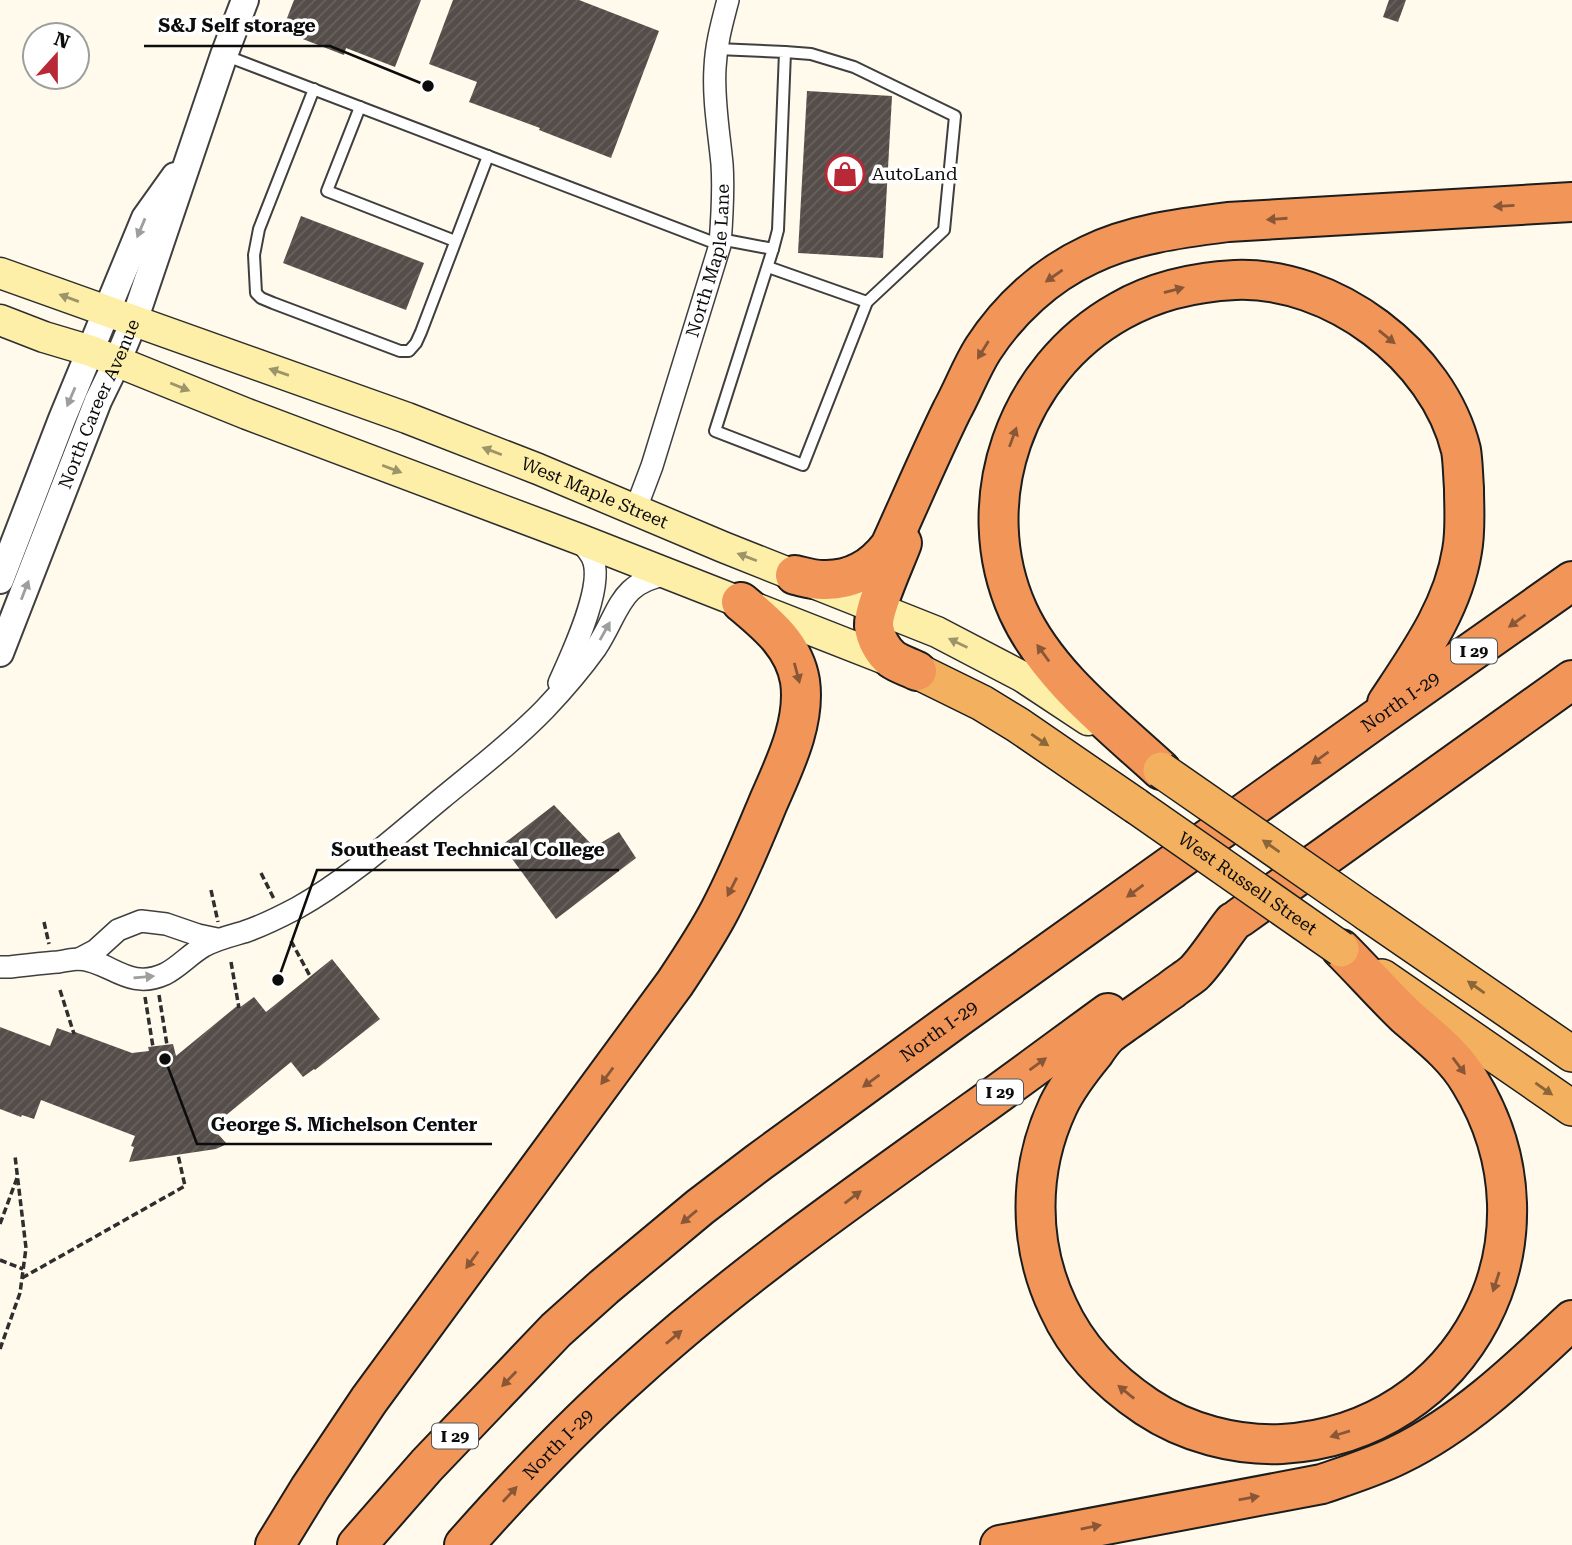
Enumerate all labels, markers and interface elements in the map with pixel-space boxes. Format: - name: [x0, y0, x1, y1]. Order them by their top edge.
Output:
- callout: S&J Self storage: [144, 6, 330, 46]
- text: S&J Self storage: [158, 14, 316, 37]
- north arrow: [21, 21, 91, 91]
- text: N: [51, 27, 73, 54]
- shop icon: AutoLand: [824, 153, 866, 195]
- place label: AutoLand: [872, 163, 958, 184]
- street label: North Maple Lane: [681, 184, 733, 340]
- one-way arrow: [1493, 201, 1515, 212]
- one-way arrow: [1266, 213, 1288, 224]
- one-way arrow: [135, 218, 146, 239]
- one-way arrow: [1044, 269, 1063, 282]
- one-way arrow: [1164, 284, 1185, 294]
- one-way arrow: [59, 292, 80, 303]
- street label: North Career Avenue: [54, 316, 144, 492]
- one-way arrow: [1378, 329, 1395, 344]
- one-way arrow: [977, 341, 990, 360]
- one-way arrow: [268, 366, 289, 377]
- one-way arrow: [170, 382, 191, 393]
- one-way arrow: [65, 387, 76, 408]
- one-way arrow: [1008, 427, 1019, 448]
- one-way arrow: [481, 445, 502, 456]
- street label: West Maple Street: [518, 452, 672, 533]
- one-way arrow: [382, 464, 403, 475]
- one-way arrow: [737, 551, 758, 562]
- one-way arrow: [19, 579, 30, 600]
- one-way arrow: [1507, 614, 1526, 628]
- one-way arrow: [599, 622, 611, 641]
- one-way arrow: [948, 637, 968, 648]
- road number: I 29: [1451, 638, 1497, 664]
- one-way arrow: [1036, 644, 1050, 662]
- one-way arrow: [792, 662, 803, 684]
- street label: North I-29: [1357, 667, 1443, 736]
- one-way arrow: [1030, 734, 1050, 747]
- one-way arrow: [1311, 751, 1329, 765]
- street label: West Russell Street: [1174, 828, 1322, 939]
- callout: Southeast Technical College: [317, 830, 619, 870]
- text: Southeast Technical College: [331, 838, 605, 861]
- one-way arrow: [1262, 839, 1280, 853]
- one-way arrow: [726, 877, 737, 897]
- one-way arrow: [1126, 884, 1144, 898]
- one-way arrow: [133, 971, 155, 982]
- one-way arrow: [1467, 980, 1485, 994]
- street label: North I-29: [896, 996, 981, 1066]
- one-way arrow: [1029, 1057, 1047, 1071]
- one-way arrow: [1452, 1057, 1466, 1076]
- one-way arrow: [600, 1067, 614, 1085]
- one-way arrow: [862, 1073, 880, 1087]
- road number: I 29: [977, 1080, 1023, 1104]
- one-way arrow: [1535, 1082, 1553, 1096]
- callout: George S. Michelson Center: [197, 1104, 492, 1144]
- text: George S. Michelson Center: [211, 1113, 478, 1136]
- one-way arrow: [844, 1190, 862, 1204]
- one-way arrow: [680, 1209, 697, 1224]
- one-way arrow: [465, 1251, 479, 1269]
- one-way arrow: [1490, 1271, 1501, 1292]
- one-way arrow: [665, 1329, 683, 1345]
- one-way arrow: [500, 1371, 517, 1388]
- one-way arrow: [1117, 1384, 1135, 1399]
- street label: North I-29: [518, 1404, 597, 1484]
- road number: I 29: [432, 1424, 478, 1448]
- one-way arrow: [1329, 1429, 1350, 1440]
- one-way arrow: [501, 1486, 517, 1503]
- one-way arrow: [1238, 1492, 1260, 1503]
- one-way arrow: [1080, 1521, 1102, 1532]

